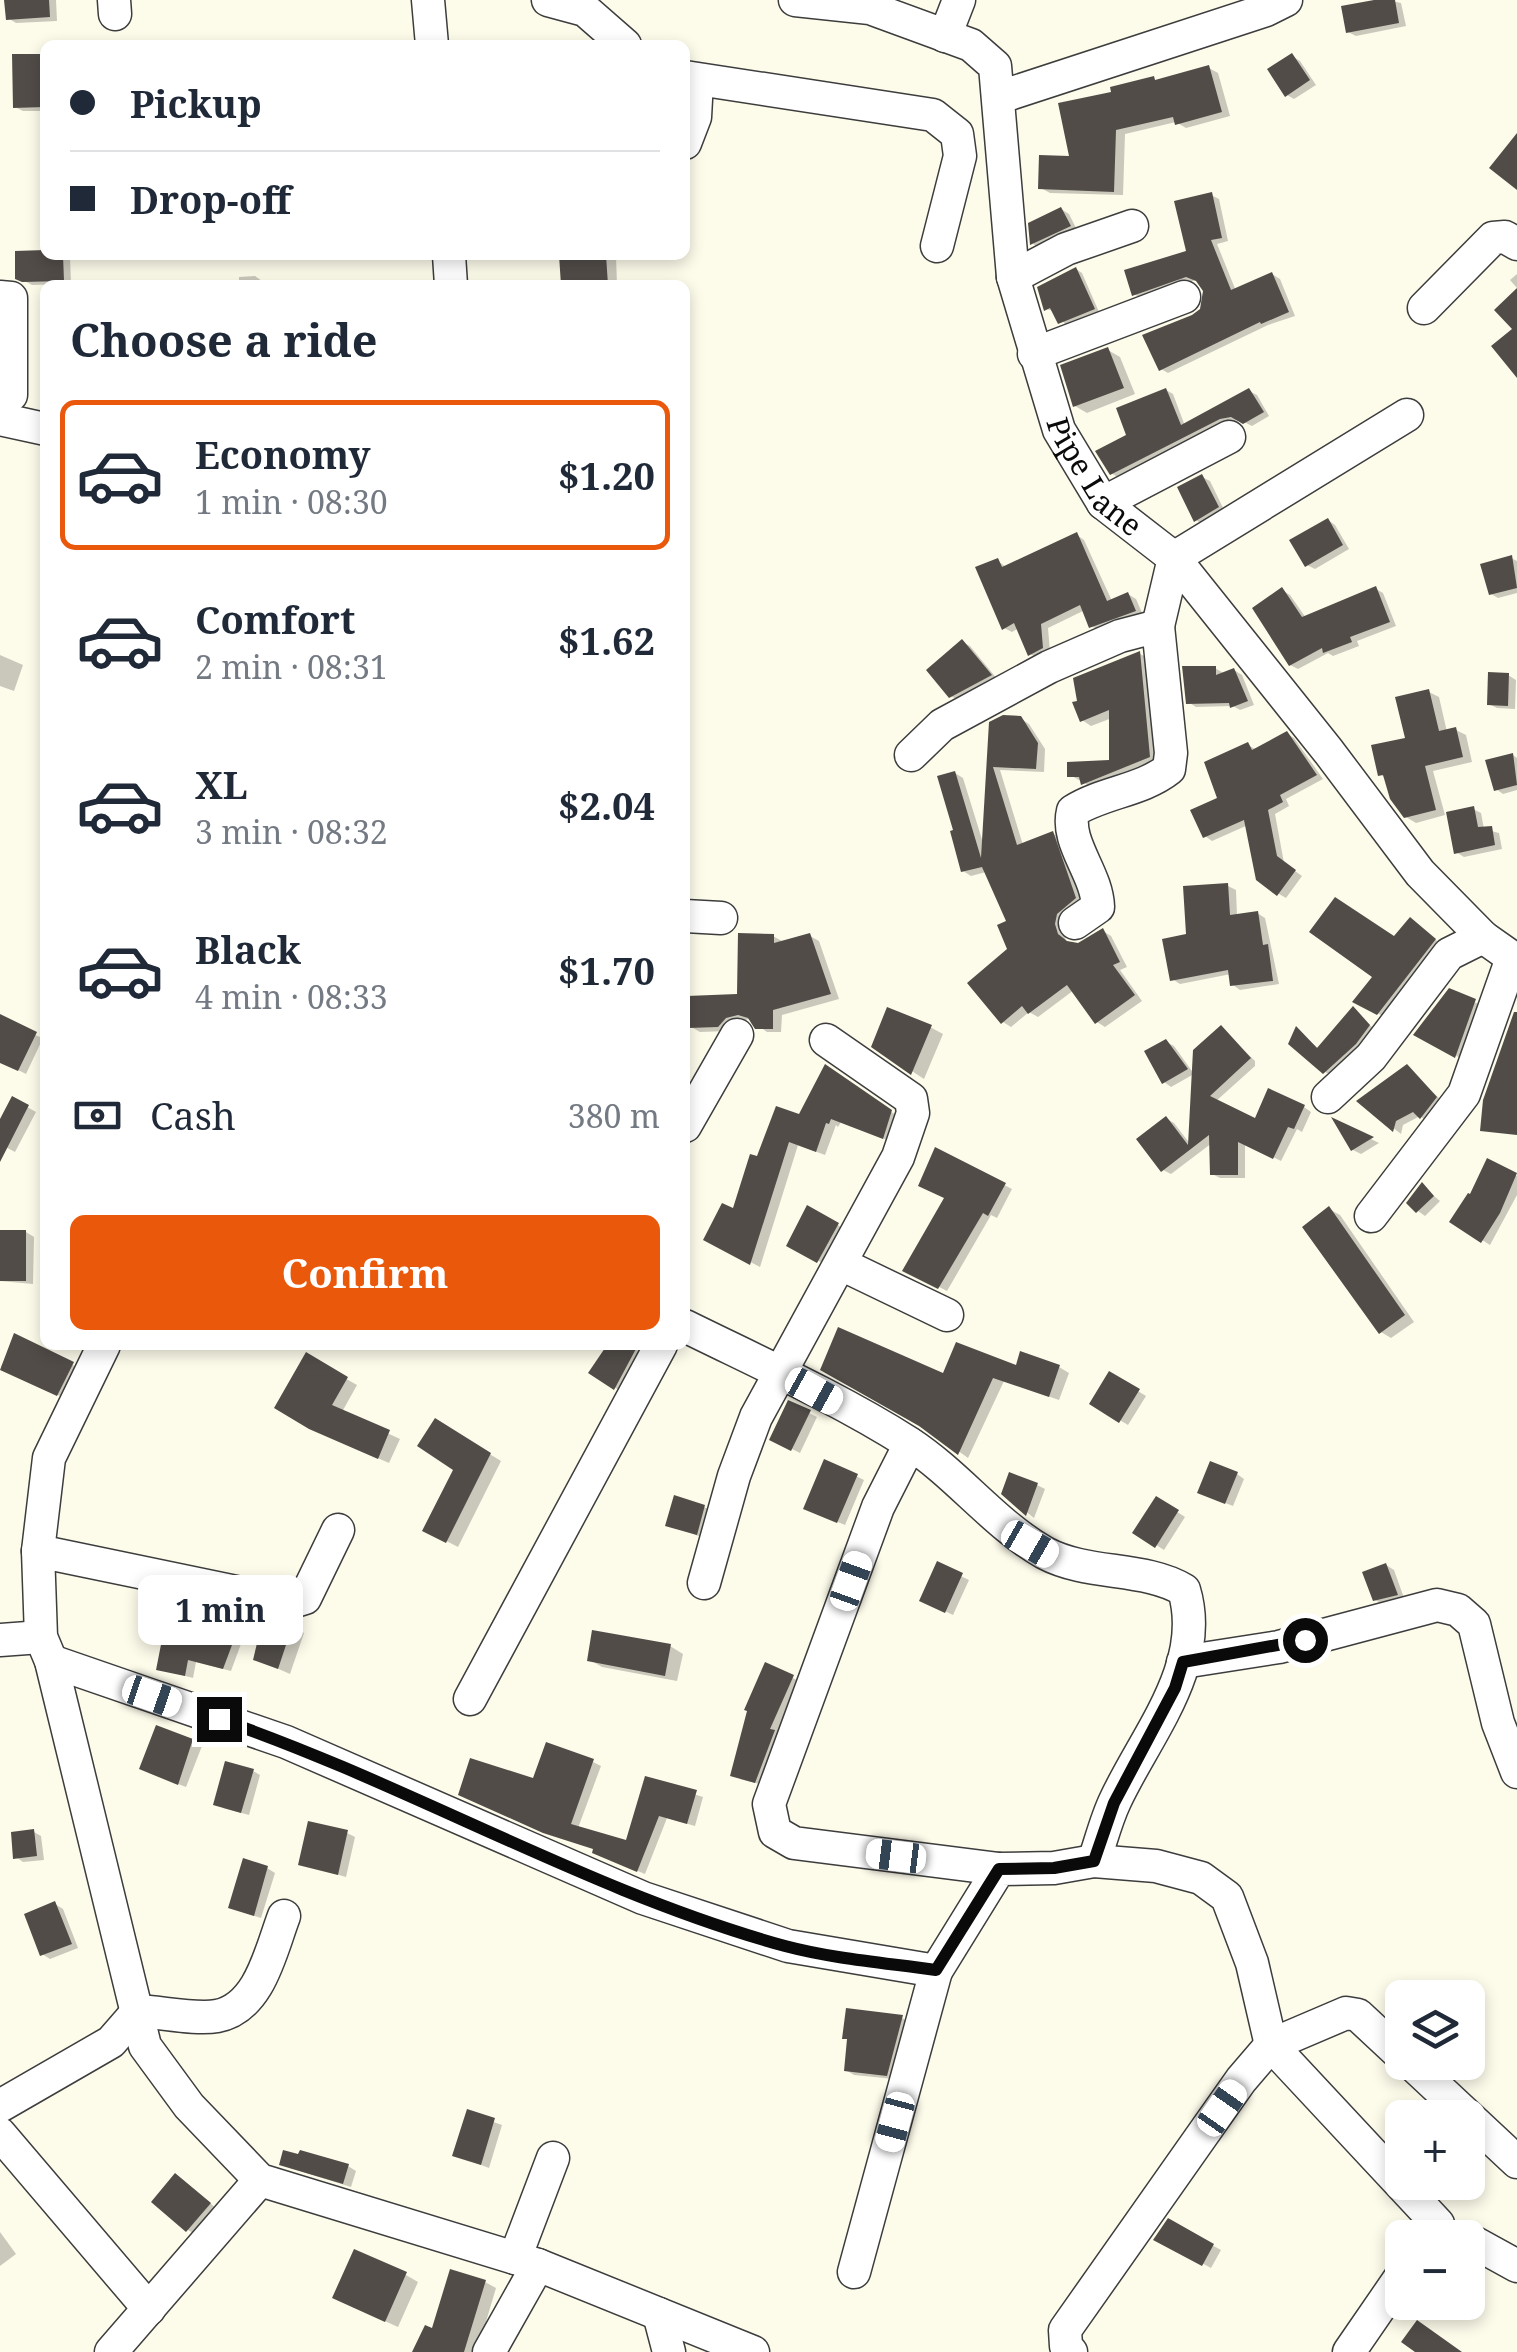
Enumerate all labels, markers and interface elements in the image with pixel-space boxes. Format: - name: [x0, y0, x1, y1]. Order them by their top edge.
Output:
- text: Pickup: [130, 77, 262, 129]
- text: Drop-off: [130, 173, 291, 225]
- text: Choose a ride: [70, 309, 378, 370]
- street label: Pipe Lane: [1037, 412, 1151, 545]
- text: Economy: [195, 428, 371, 480]
- icon: car: [75, 430, 165, 520]
- text: $1.20: [558, 449, 655, 501]
- text: 1 min · 08:30: [195, 480, 388, 523]
- text: Comfort: [195, 593, 355, 645]
- icon: car: [75, 595, 165, 685]
- text: $1.62: [558, 614, 655, 666]
- text: 2 min · 08:31: [195, 645, 388, 688]
- text: XL: [195, 758, 248, 810]
- icon: car: [75, 760, 165, 850]
- text: $2.04: [558, 779, 655, 831]
- text: 3 min · 08:32: [195, 810, 388, 853]
- text: Black: [195, 923, 301, 975]
- icon: car: [75, 925, 165, 1015]
- text: $1.70: [558, 944, 655, 996]
- text: 4 min · 08:33: [195, 975, 388, 1018]
- icon: cash: [70, 1088, 125, 1143]
- text: Cash: [150, 1089, 236, 1141]
- text: 380 m: [568, 1094, 660, 1137]
- button: Confirm: [70, 1215, 660, 1330]
- car: [780, 1363, 848, 1419]
- car: [997, 1516, 1063, 1572]
- car: [827, 1548, 875, 1614]
- callout: 1 min: [136, 1574, 302, 1644]
- text: 1 min: [175, 1588, 266, 1631]
- route start: [1283, 1618, 1328, 1663]
- car: [119, 1672, 185, 1720]
- route end: [197, 1697, 242, 1742]
- car: [864, 1837, 928, 1875]
- map controls: [1385, 1980, 1485, 2320]
- button: layers: [1385, 1980, 1485, 2080]
- car: [1193, 2075, 1251, 2141]
- car: [873, 2089, 917, 2155]
- button: +: [1385, 2100, 1485, 2200]
- button: −: [1385, 2220, 1485, 2320]

